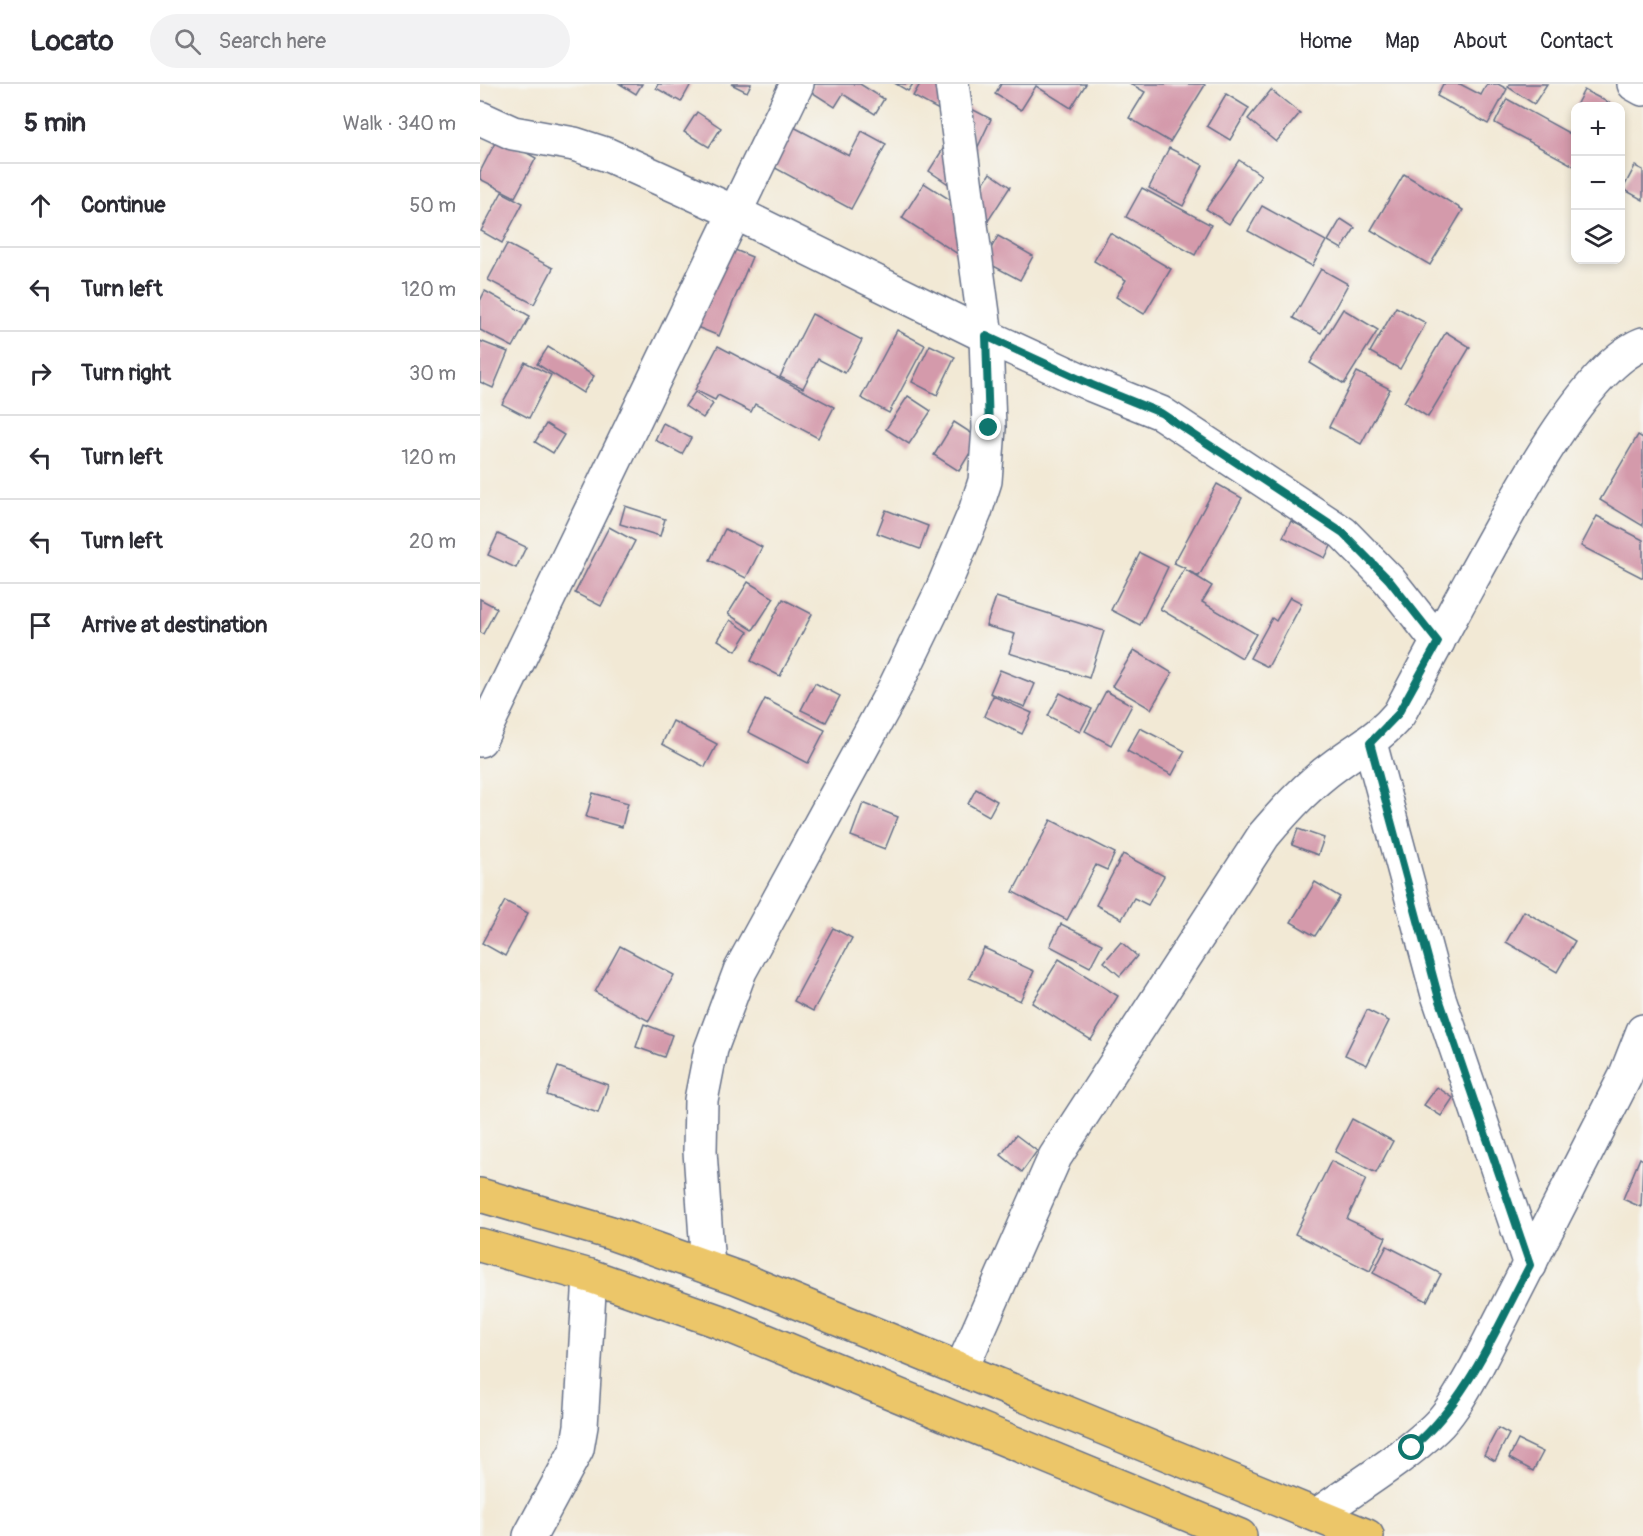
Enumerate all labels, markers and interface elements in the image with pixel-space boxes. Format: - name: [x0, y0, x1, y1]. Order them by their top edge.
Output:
- search box: [150, 14, 570, 68]
- text: Locato: [30, 24, 114, 59]
- icon: search: [171, 25, 204, 58]
- text: Search here: [219, 27, 326, 55]
- text: Home: [1299, 28, 1352, 55]
- text: Map: [1385, 28, 1420, 55]
- text: About: [1453, 28, 1507, 55]
- text: Contact: [1540, 28, 1613, 55]
- map controls: [1571, 102, 1625, 264]
- button: +: [1571, 102, 1625, 156]
- text: 5 min: [24, 107, 86, 139]
- text: Walk · 340 m: [343, 111, 456, 136]
- button: −: [1571, 156, 1625, 210]
- icon: ahead: [24, 189, 57, 222]
- text: Continue: [81, 191, 165, 219]
- text: 50 m: [409, 193, 456, 218]
- button: layers: [1571, 210, 1625, 264]
- icon: left: [24, 273, 57, 306]
- text: Turn left: [81, 275, 163, 303]
- text: 120 m: [401, 277, 456, 302]
- icon: right: [24, 357, 57, 390]
- text: Turn right: [81, 359, 171, 387]
- text: 30 m: [409, 361, 456, 386]
- route end: [975, 414, 1001, 440]
- icon: left: [24, 441, 57, 474]
- text: Turn left: [81, 443, 163, 471]
- text: 120 m: [401, 445, 456, 470]
- icon: left: [24, 525, 57, 558]
- text: Turn left: [81, 527, 163, 555]
- text: 20 m: [409, 529, 456, 554]
- icon: arrive: [24, 609, 57, 642]
- text: Arrive at destination: [81, 611, 267, 639]
- route start: [1398, 1434, 1424, 1460]

